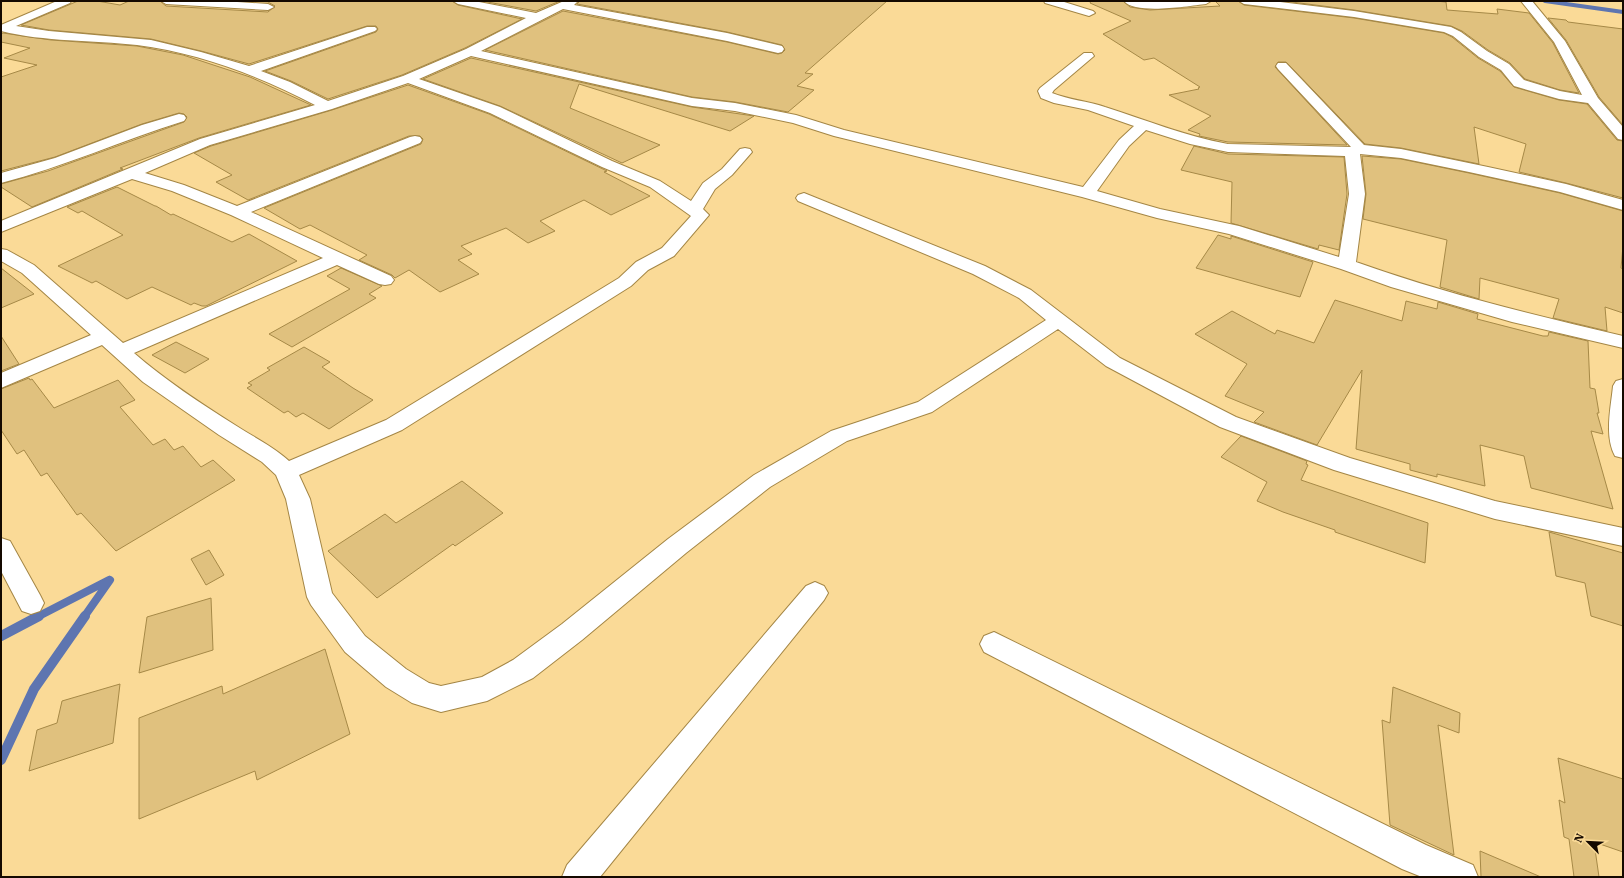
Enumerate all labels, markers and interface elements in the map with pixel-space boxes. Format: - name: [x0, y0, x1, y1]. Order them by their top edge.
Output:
- north arrow: [1568, 822, 1608, 862]
- text: N: [1571, 831, 1587, 845]

